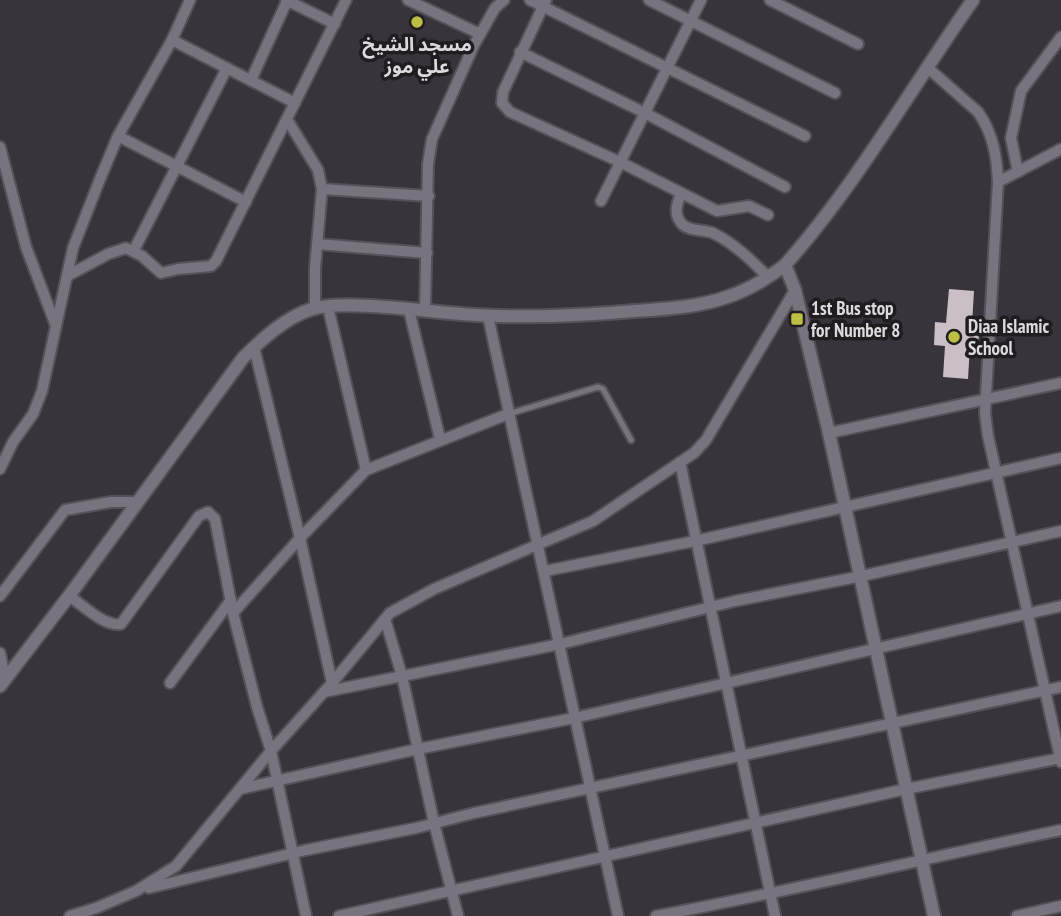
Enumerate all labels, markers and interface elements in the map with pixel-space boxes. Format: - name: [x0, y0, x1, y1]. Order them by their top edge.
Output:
- marker: مسجد الشيخ علي موز: [409, 14, 425, 30]
- place label: مسجد الشيخ علي موز: [362, 32, 472, 81]
- place label: 1st Bus stop for Number 8: [811, 296, 900, 342]
- marker: 1st Bus stop for Number 8: [789, 311, 805, 327]
- place label: Diaa Islamic School: [968, 314, 1050, 360]
- marker: Diaa Islamic School: [946, 329, 962, 345]

